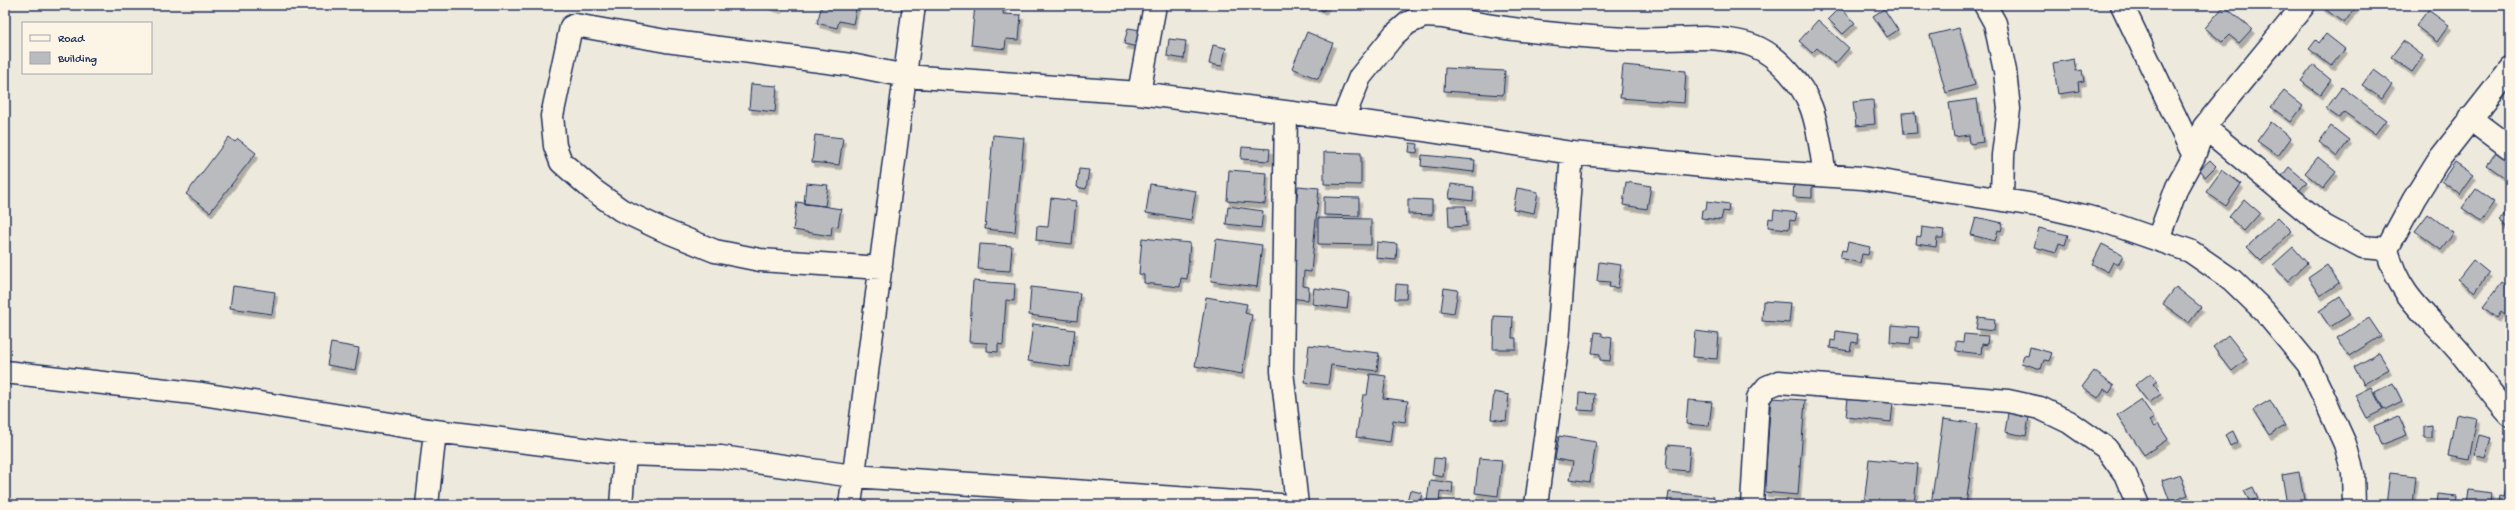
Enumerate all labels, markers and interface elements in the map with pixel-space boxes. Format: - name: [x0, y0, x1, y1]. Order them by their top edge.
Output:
- legend: [22, 22, 152, 74]
- text: Road: [58, 33, 85, 47]
- text: Building: [57, 53, 97, 67]

